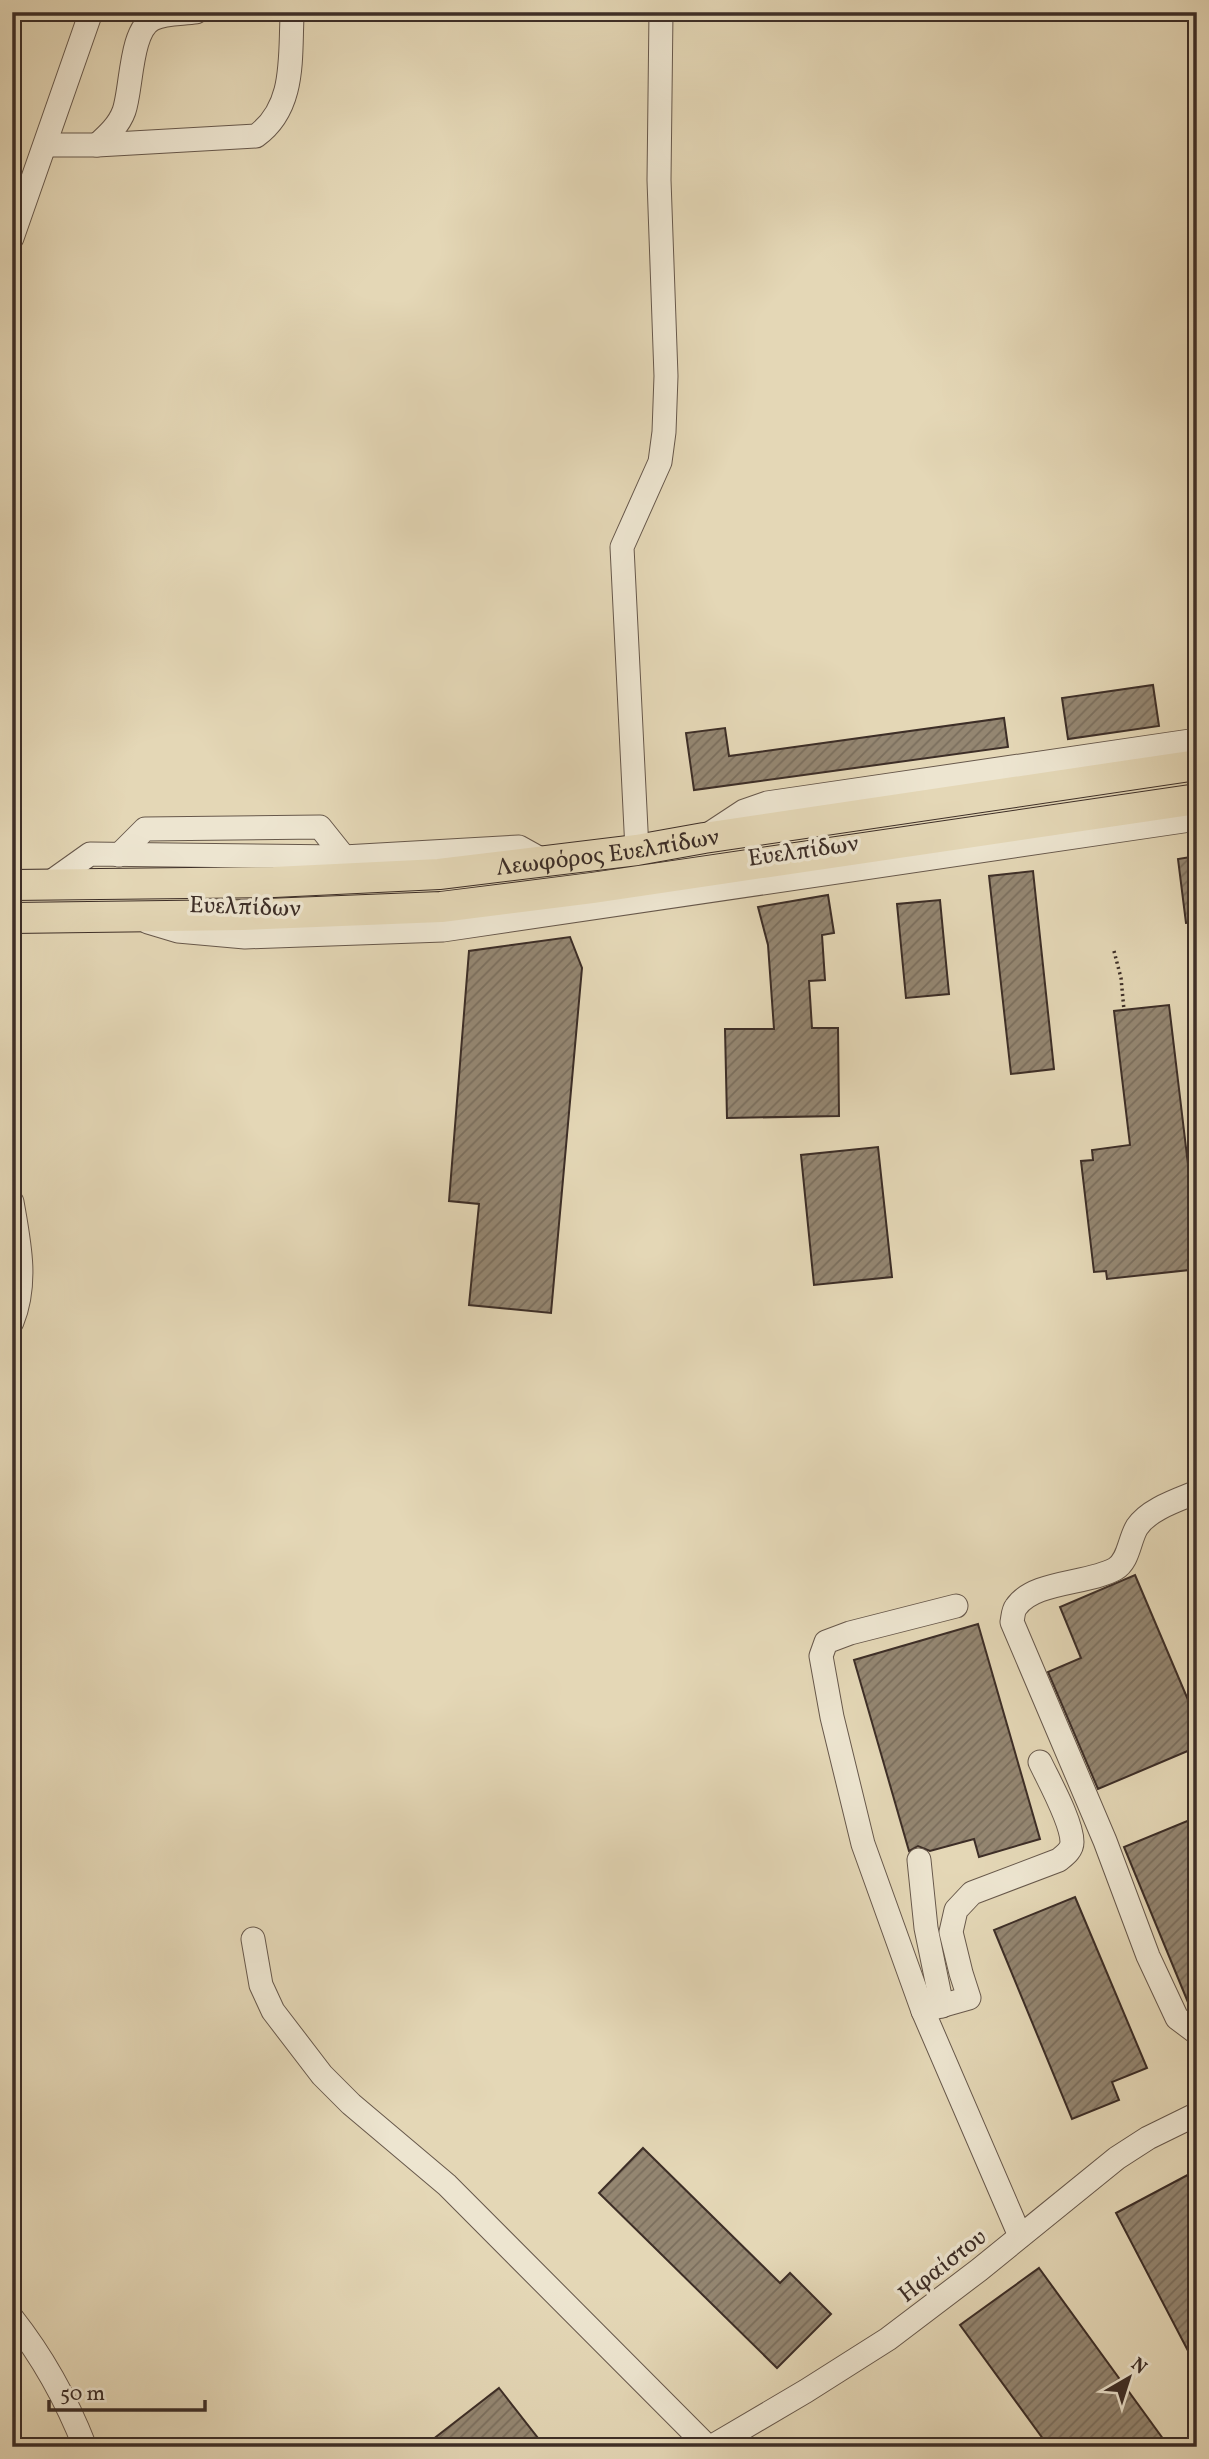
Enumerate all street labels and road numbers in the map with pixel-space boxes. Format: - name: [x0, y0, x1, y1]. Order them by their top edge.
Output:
- street label: Λεωφόρος Ευελπίδων: [494, 821, 722, 886]
- street label: Ευελπίδων: [746, 827, 861, 877]
- street label: Ευελπίδων: [189, 889, 302, 927]
- street label: Ηφαίστου: [892, 2221, 995, 2312]

